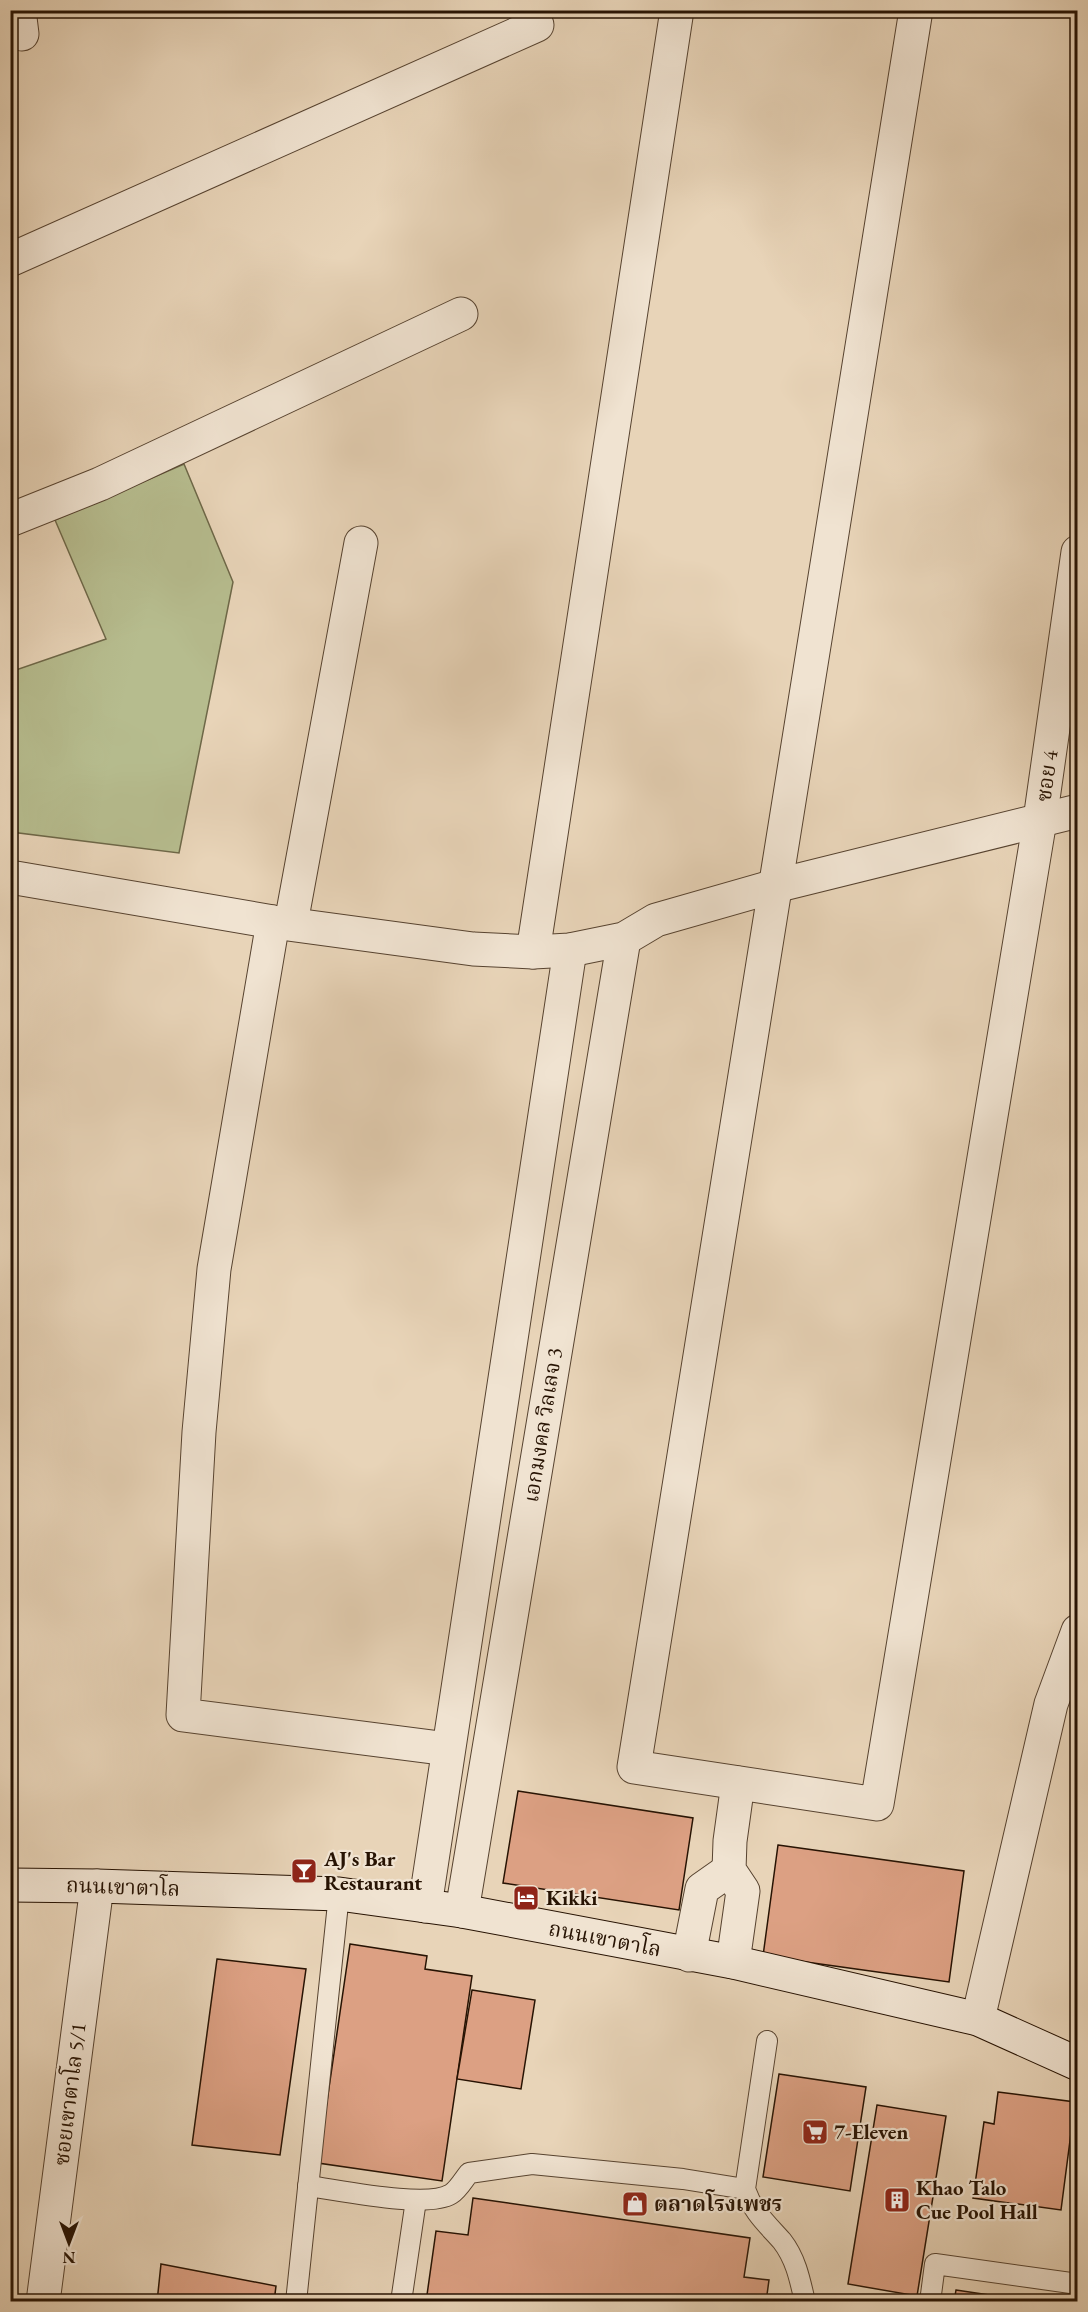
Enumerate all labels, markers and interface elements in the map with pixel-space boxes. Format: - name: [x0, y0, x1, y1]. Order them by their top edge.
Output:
- street label: ซอย 4: [1030, 748, 1064, 803]
- street label: เอกมงคล วิลเลจ 3: [517, 1346, 568, 1504]
- place label: AJ's Bar Restaurant: [323, 1845, 422, 1896]
- bar icon: AJ's Bar Restaurant: [289, 1856, 319, 1886]
- street label: ถนนเขาตาโล: [65, 1870, 181, 1902]
- hotel icon: Kikki: [511, 1883, 541, 1913]
- place label: Kikki: [546, 1884, 597, 1911]
- street label: ถนนเขาตาโล: [546, 1913, 664, 1963]
- street label: ซอยเขาตาโล 5/1: [46, 2021, 92, 2167]
- supermarket icon: 7-Eleven: [800, 2117, 830, 2147]
- place label: 7-Eleven: [834, 2118, 909, 2145]
- place label: Khao Talo Cue Pool Hall: [916, 2174, 1038, 2225]
- building icon: Khao Talo Cue Pool Hall: [882, 2185, 912, 2215]
- shop icon: ตลาดโรงเพชร: [620, 2189, 650, 2219]
- place label: ตลาดโรงเพชร: [654, 2189, 782, 2217]
- north arrow: [39, 2213, 99, 2273]
- text: N: [62, 2247, 75, 2268]

